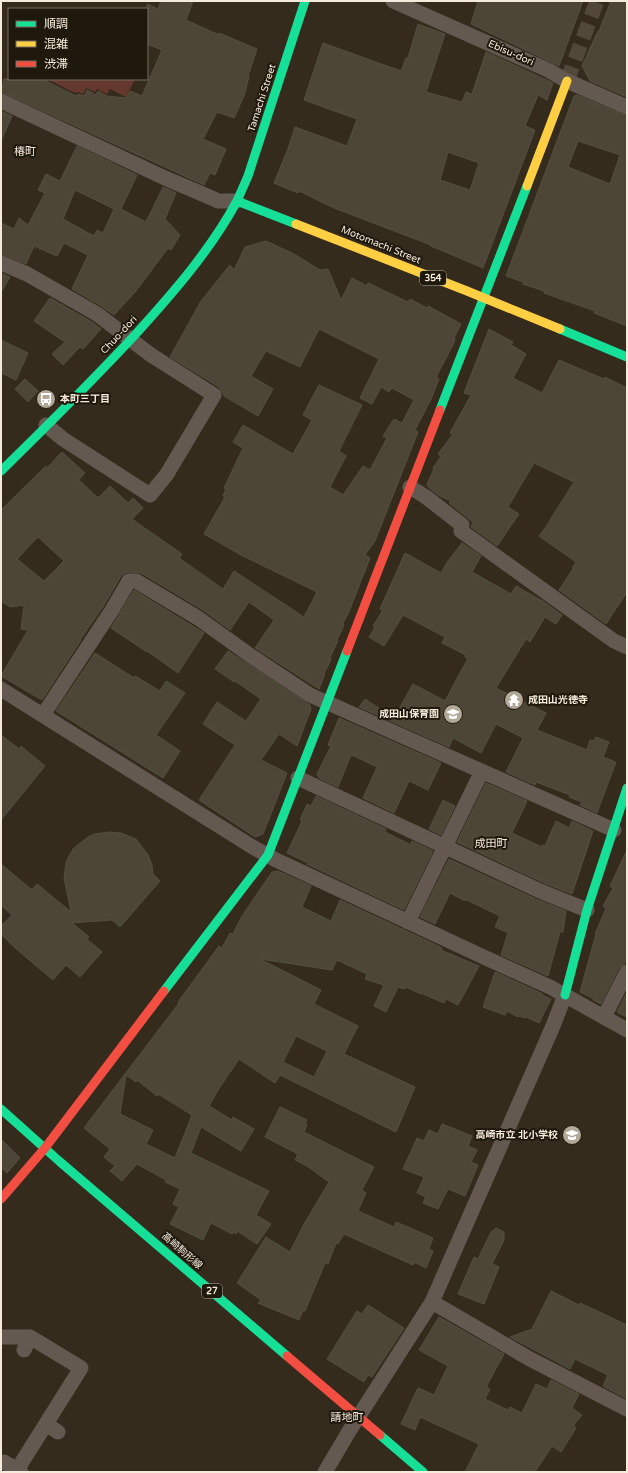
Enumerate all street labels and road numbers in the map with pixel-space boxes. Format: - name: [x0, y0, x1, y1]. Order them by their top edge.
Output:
- street label: Ebisu-dori: [486, 38, 536, 68]
- street label: Tamachi Street: [245, 62, 279, 134]
- street label: Motomachi Street: [339, 223, 423, 267]
- road number: 354: [420, 271, 446, 285]
- street label: Chuo-dori: [98, 313, 140, 357]
- street label: 高崎駒形線: [159, 1230, 205, 1272]
- road number: 27: [202, 1284, 222, 1298]

